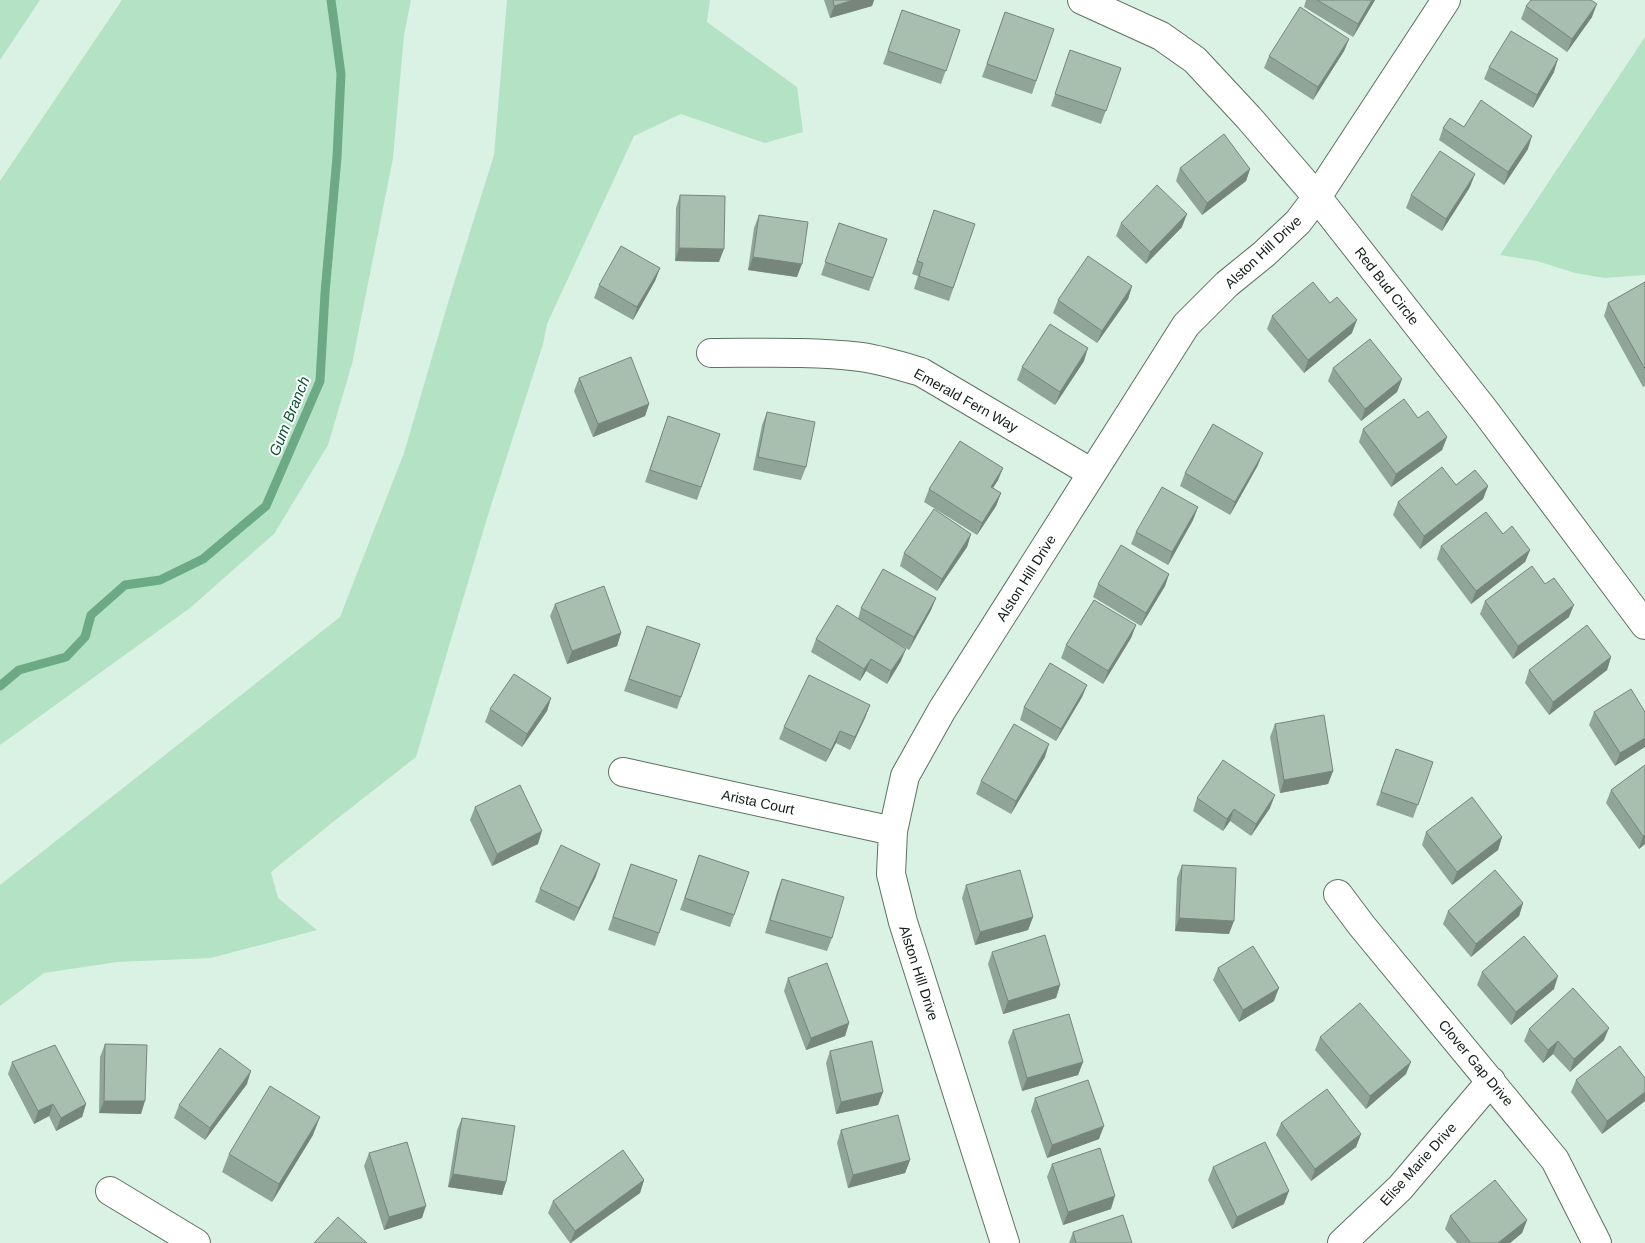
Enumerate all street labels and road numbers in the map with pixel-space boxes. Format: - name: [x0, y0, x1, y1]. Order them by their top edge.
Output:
- street label: Alston Hill Drive: [1221, 212, 1305, 292]
- street label: Red Bud Circle: [1352, 244, 1422, 328]
- street label: Emerald Fern Way: [911, 365, 1021, 435]
- street label: Alston Hill Drive: [993, 532, 1059, 624]
- street label: Arista Court: [720, 786, 796, 818]
- street label: Alston Hill Drive: [896, 924, 942, 1023]
- street label: Clover Gap Drive: [1435, 1017, 1517, 1109]
- street label: Elise Marie Drive: [1377, 1119, 1459, 1209]

